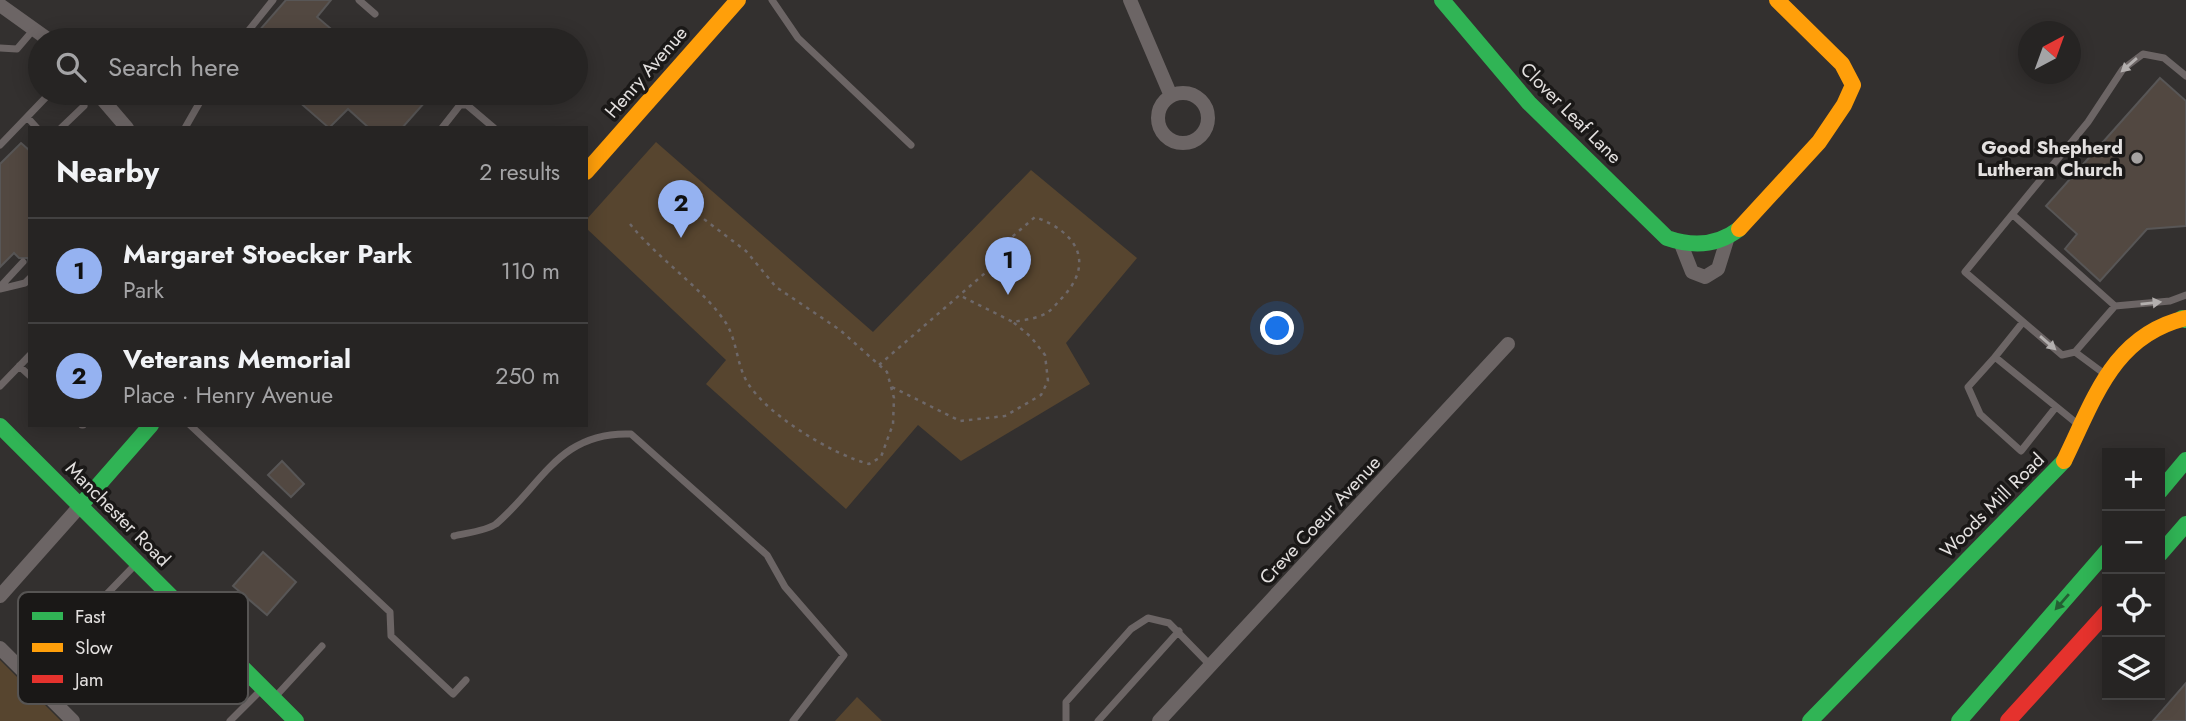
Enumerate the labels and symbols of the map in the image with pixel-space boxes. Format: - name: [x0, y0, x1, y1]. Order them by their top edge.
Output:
- street label: Henry Avenue: [599, 20, 694, 124]
- north arrow: [2018, 21, 2081, 84]
- street label: Clover Leaf Lane: [1514, 56, 1628, 170]
- one-way arrow: [2120, 58, 2138, 73]
- place label: Good Shepherd Lutheran Church: [1977, 134, 2123, 183]
- marker: Good Shepherd Lutheran Church: [2129, 150, 2145, 166]
- pin: 2: [658, 180, 704, 238]
- pin: 1: [985, 237, 1031, 295]
- one-way arrow: [2140, 297, 2162, 308]
- your location: [1260, 311, 1294, 345]
- one-way arrow: [2039, 335, 2056, 350]
- street label: Woods Mill Road: [1934, 447, 2050, 563]
- street label: Creve Coeur Avenue: [1253, 450, 1387, 590]
- street label: Manchester Road: [59, 455, 177, 573]
- legend: [18, 592, 248, 704]
- one-way arrow: [2054, 593, 2070, 611]
- text: Fast: [75, 603, 106, 630]
- text: Slow: [75, 634, 113, 661]
- text: Jam: [72, 666, 104, 693]

